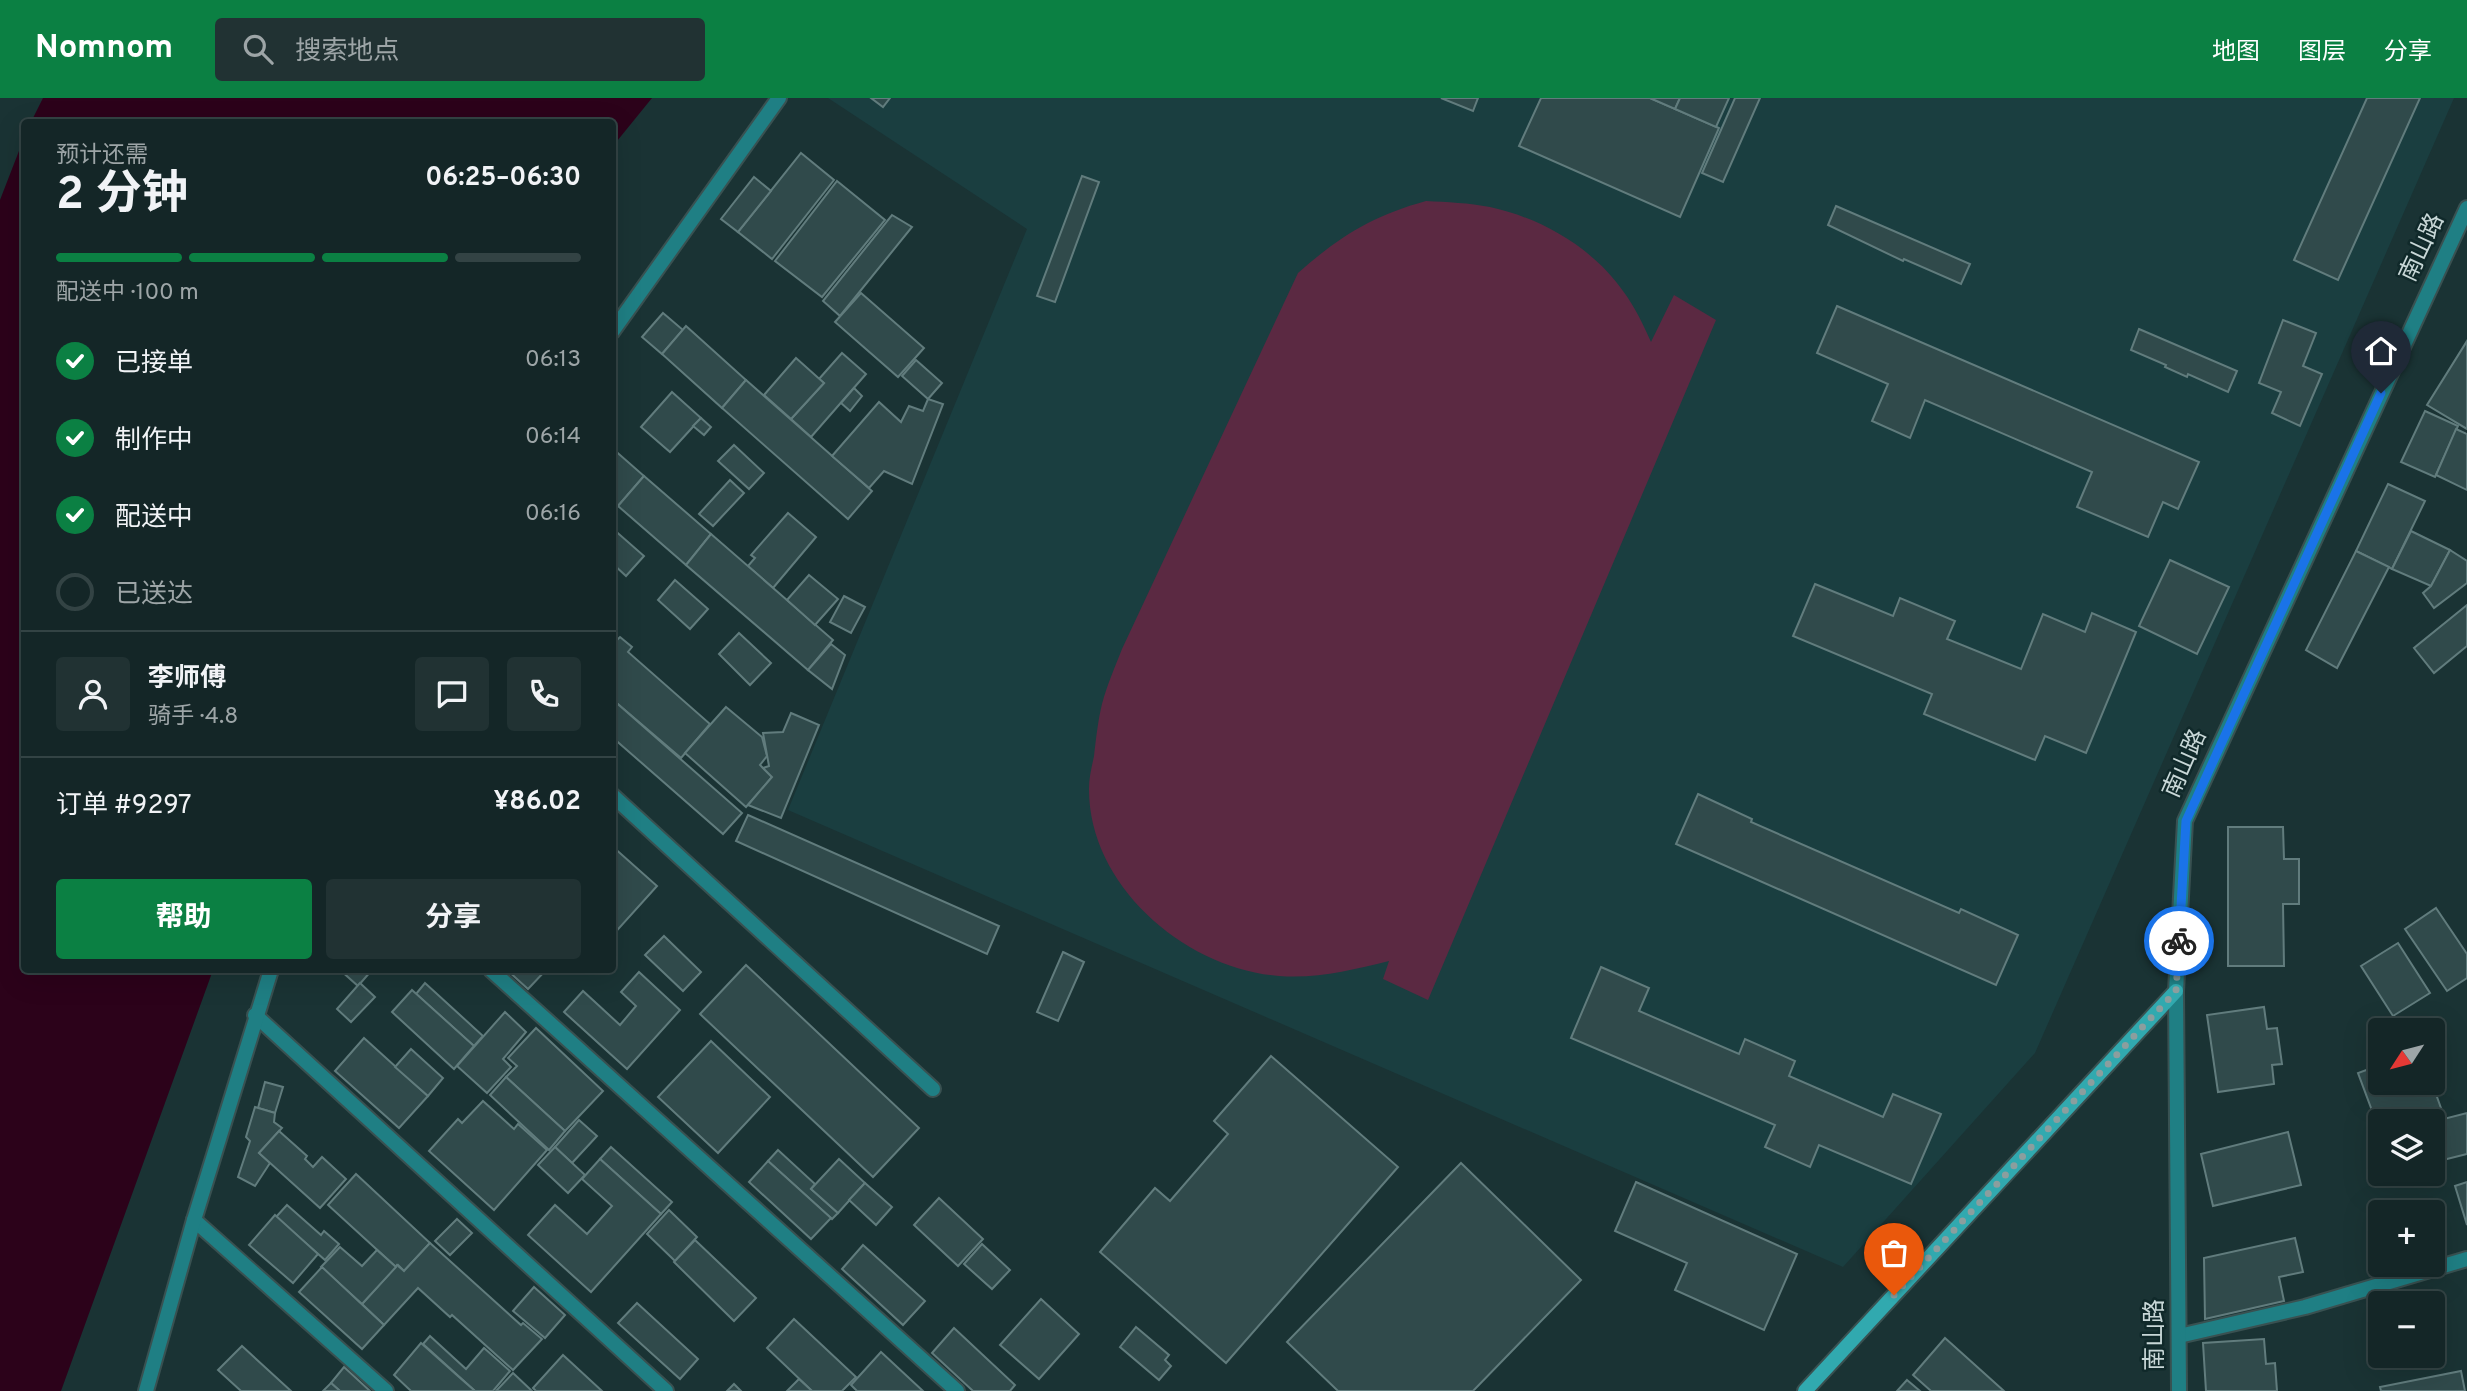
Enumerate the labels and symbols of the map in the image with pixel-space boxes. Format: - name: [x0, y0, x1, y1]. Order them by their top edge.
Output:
- street label: 南山路: [2394, 209, 2452, 287]
- pin: [2351, 321, 2411, 393]
- street label: 南山路: [2158, 725, 2214, 803]
- courier: [2144, 906, 2214, 976]
- north arrow: [2368, 1018, 2445, 1096]
- pin: [1864, 1223, 1924, 1295]
- street label: 南山路: [2141, 1299, 2171, 1371]

